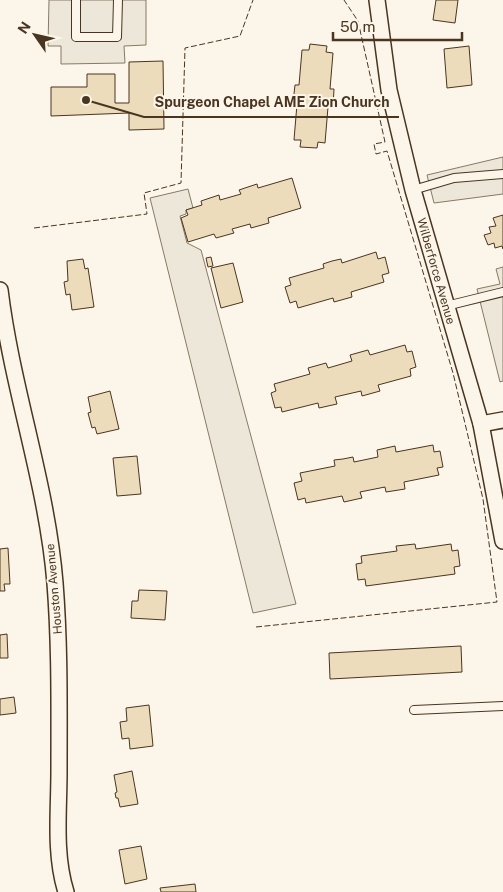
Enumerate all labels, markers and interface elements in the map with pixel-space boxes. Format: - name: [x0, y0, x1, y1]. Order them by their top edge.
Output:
- north arrow: [10, 10, 60, 60]
- scale bar: [333, 10, 462, 42]
- text: 50 m: [340, 18, 375, 35]
- text: N: [15, 19, 34, 37]
- callout: Spurgeon Chapel AME Zion Church: [144, 88, 399, 117]
- text: Spurgeon Chapel AME Zion Church: [155, 94, 389, 110]
- street label: Wilberforce Avenue: [414, 216, 458, 326]
- street label: Houston Avenue: [43, 543, 65, 635]

